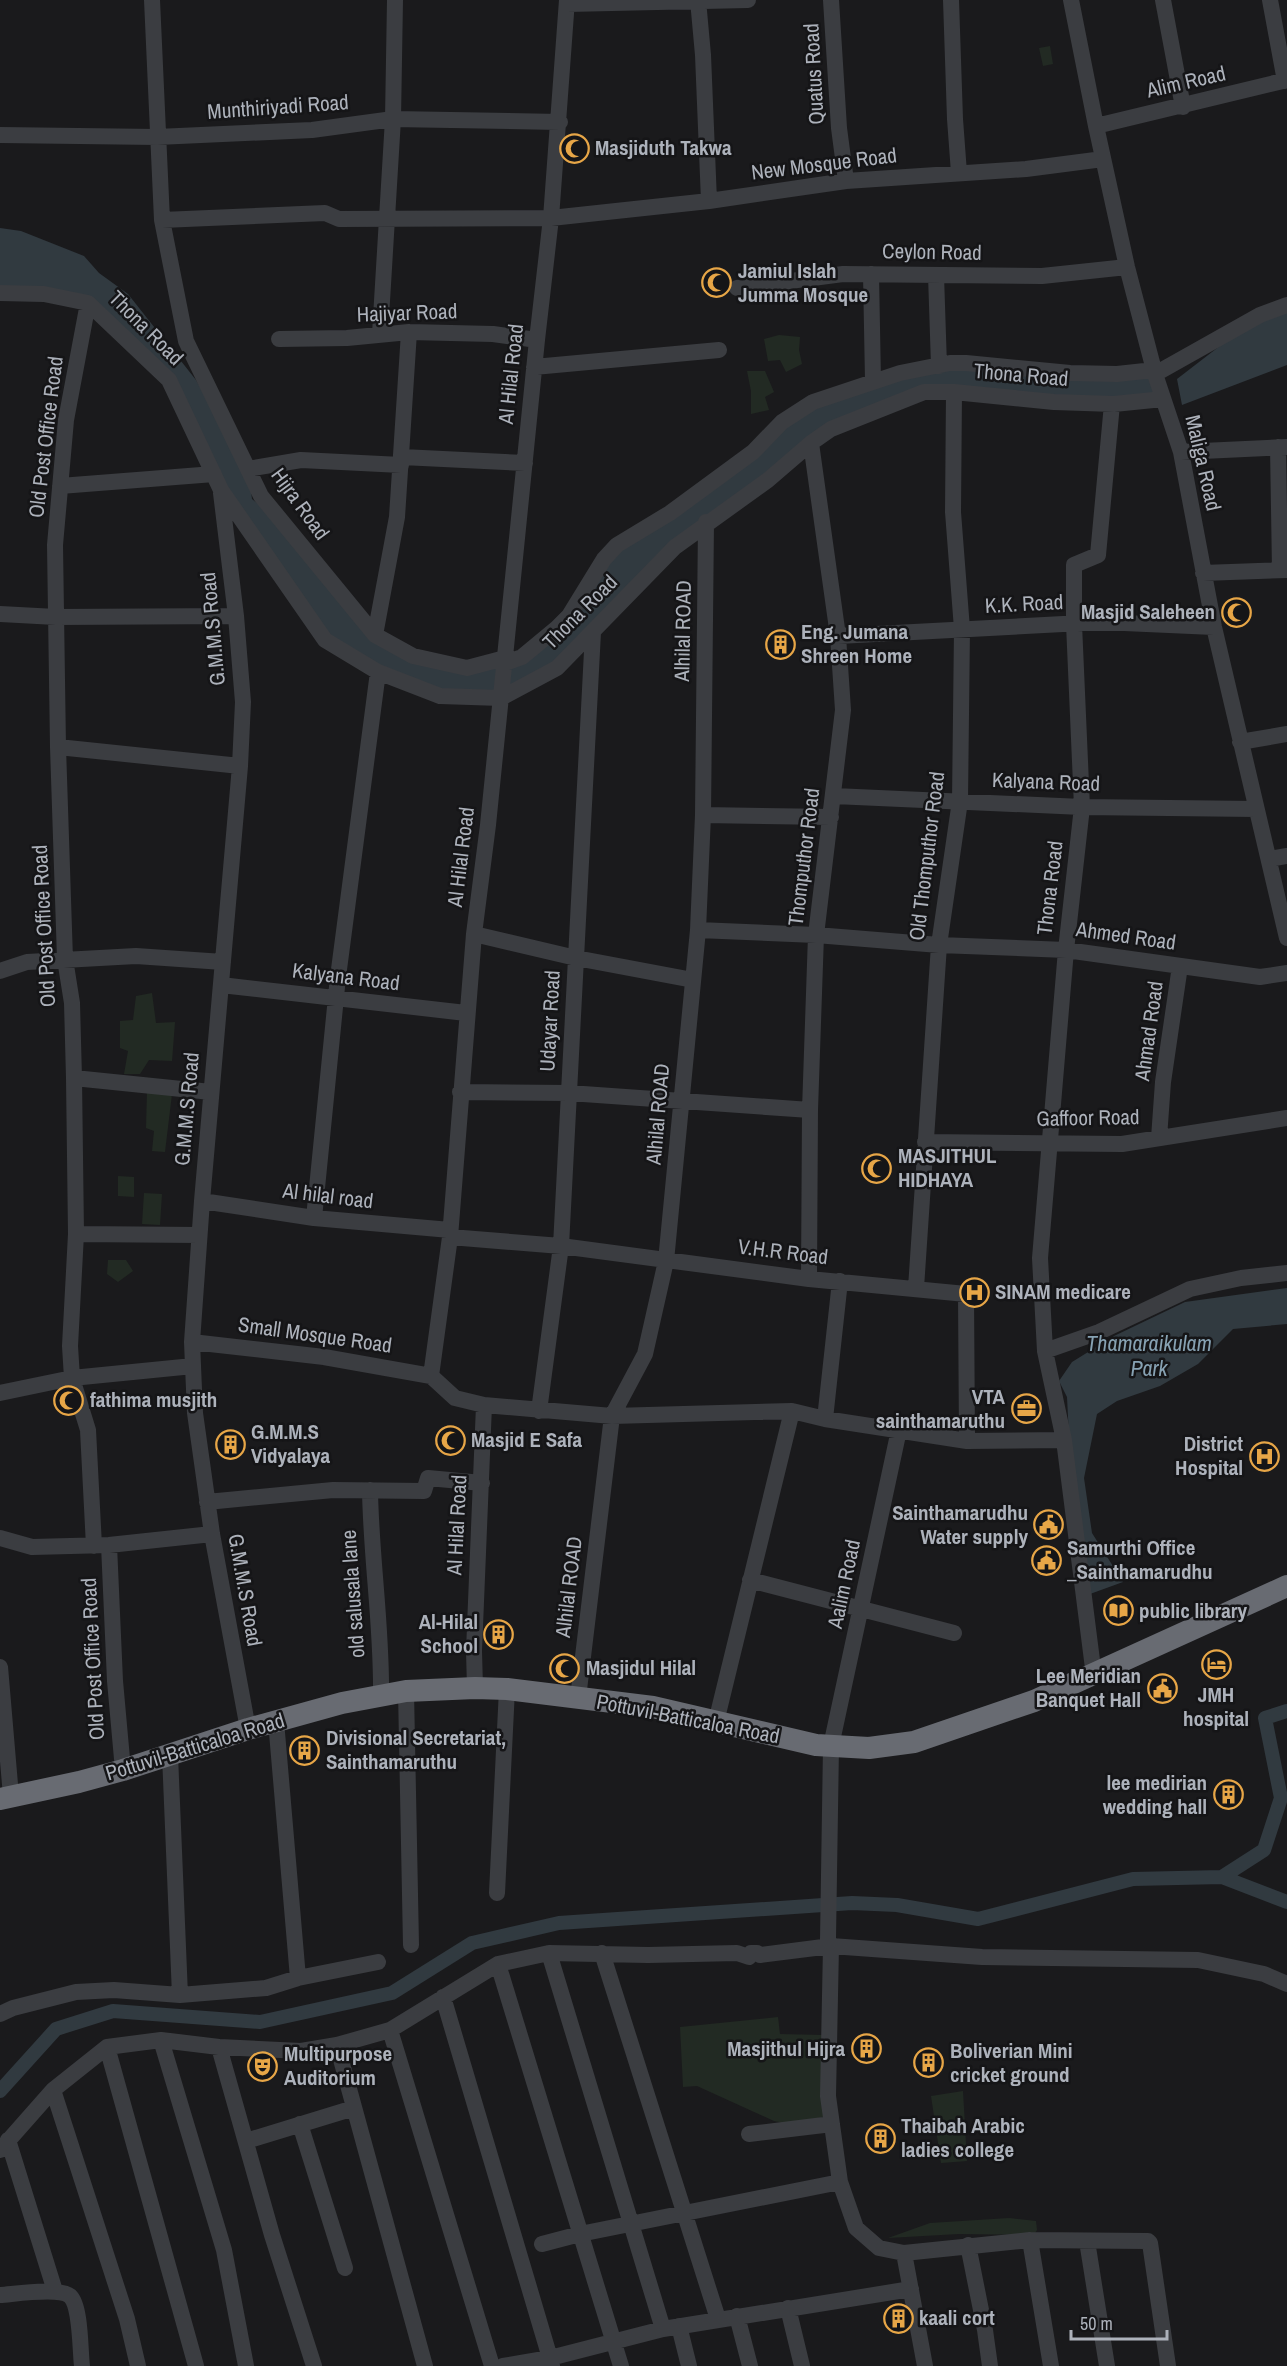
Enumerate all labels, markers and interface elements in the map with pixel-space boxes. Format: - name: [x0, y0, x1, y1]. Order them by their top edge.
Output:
- street label: Quatus Road: [796, 23, 831, 125]
- street label: Alim Road: [1142, 58, 1228, 105]
- street label: Munthiriyadi Road: [206, 87, 350, 126]
- mosque icon: Masjiduth Takwa: [558, 132, 590, 164]
- place label: Masjiduth Takwa: [595, 133, 732, 162]
- street label: New Mosque Road: [749, 140, 898, 187]
- street label: Ceylon Road: [882, 236, 982, 267]
- place label: Jamiul Islah Jumma Mosque: [738, 256, 868, 309]
- mosque icon: Jamiul Islah Jumma Mosque: [701, 267, 733, 299]
- street label: Thona Road: [103, 284, 190, 371]
- street label: Hajiyar Road: [356, 296, 458, 329]
- street label: Al Hilal Road: [491, 322, 530, 426]
- street label: Old Post Office Road: [21, 355, 70, 519]
- street label: Thona Road: [973, 356, 1070, 393]
- street label: Maliga Road: [1178, 412, 1229, 514]
- street label: Hijra Road: [264, 462, 336, 546]
- street label: Thona Road: [536, 568, 623, 655]
- street label: G.M.M.S Road: [193, 571, 232, 687]
- street label: Alhilal ROAD: [667, 580, 698, 683]
- street label: K.K. Road: [984, 587, 1064, 620]
- mosque icon: Masjid Saleheen: [1220, 596, 1252, 628]
- place label: Masjid Saleheen: [1081, 597, 1215, 626]
- place label: Eng. Jumana Shreen Home: [801, 617, 912, 670]
- building icon: Eng. Jumana Shreen Home: [764, 628, 796, 660]
- street label: Kalyana Road: [991, 765, 1101, 798]
- street label: Old Thomputhor Road: [902, 770, 951, 942]
- street label: Thomputhor Road: [781, 786, 826, 928]
- street label: Al Hilal Road: [440, 805, 481, 910]
- street label: Thona Road: [1029, 839, 1070, 937]
- street label: Old Post Office Road: [25, 844, 62, 1008]
- street label: Ahmed Road: [1073, 914, 1178, 957]
- street label: Kalyana Road: [291, 956, 402, 997]
- street label: Udayar Road: [532, 970, 567, 1072]
- street label: Ahmad Road: [1127, 979, 1170, 1084]
- street label: G.M.M.S Road: [167, 1051, 206, 1167]
- street label: Alhilal ROAD: [639, 1062, 676, 1167]
- street label: Gaffoor Road: [1036, 1102, 1140, 1133]
- place label: MASJITHUL HIDHAYA: [898, 1141, 997, 1194]
- mosque icon: MASJITHUL HIDHAYA: [861, 1152, 893, 1184]
- street label: Al hilal road: [280, 1175, 375, 1215]
- street label: V.H.R Road: [736, 1232, 830, 1271]
- hospital icon: SINAM medicare: [958, 1276, 990, 1308]
- place label: SINAM medicare: [995, 1277, 1131, 1306]
- street label: Small Mosque Road: [236, 1309, 394, 1360]
- water label: Thamaraikulam Park: [1086, 1328, 1212, 1383]
- place label: VTA sainthamaruthu: [876, 1382, 1006, 1435]
- mosque icon: fathima musjith: [53, 1384, 85, 1416]
- place label: fathima musjith: [90, 1385, 217, 1414]
- office icon: VTA sainthamaruthu: [1010, 1393, 1042, 1425]
- place label: G.M.M.S Vidyalaya: [251, 1417, 331, 1470]
- mosque icon: Masjid E Safa: [434, 1424, 466, 1456]
- place label: Masjid E Safa: [471, 1425, 582, 1454]
- building icon: G.M.M.S Vidyalaya: [214, 1428, 246, 1460]
- place label: District Hospital: [1175, 1429, 1243, 1482]
- hospital icon: District Hospital: [1248, 1440, 1280, 1472]
- street label: Al Hilal Road: [439, 1474, 474, 1577]
- place label: Sainthamarudhu Water supply: [892, 1498, 1028, 1551]
- public building icon: Sainthamarudhu Water supply: [1033, 1509, 1065, 1541]
- street label: old salusala lane: [334, 1529, 371, 1659]
- street label: G.M.M.S Road: [221, 1531, 270, 1649]
- place label: Samurthi Office _Sainthamarudhu: [1067, 1533, 1212, 1586]
- street label: Alhilal ROAD: [548, 1535, 589, 1640]
- street label: Aalim Road: [820, 1537, 867, 1632]
- public building icon: Samurthi Office _Sainthamarudhu: [1030, 1544, 1062, 1576]
- street label: Old Post Office Road: [74, 1577, 111, 1741]
- library icon: public library: [1102, 1595, 1134, 1627]
- place label: public library: [1139, 1596, 1248, 1625]
- place label: Al-Hilal School: [419, 1607, 478, 1660]
- building icon: Al-Hilal School: [483, 1618, 515, 1650]
- hotel icon: JMH hospital: [1200, 1648, 1232, 1680]
- mosque icon: Masjidul Hilal: [549, 1652, 581, 1684]
- place label: Masjidul Hilal: [586, 1653, 696, 1682]
- place label: Lee Meridian Banquet Hall: [1036, 1661, 1141, 1714]
- public building icon: Lee Meridian Banquet Hall: [1146, 1672, 1178, 1704]
- place label: JMH hospital: [1183, 1680, 1249, 1733]
- street label: Pottuvil-Batticaloa Road: [594, 1687, 782, 1750]
- street label: Pottuvil-Batticaloa Road: [102, 1706, 288, 1788]
- place label: Divisional Secretariat, Sainthamaruthu: [326, 1723, 506, 1776]
- building icon: Divisional Secretariat, Sainthamaruthu: [289, 1734, 321, 1766]
- place label: lee medirian wedding hall: [1103, 1768, 1207, 1821]
- building icon: lee medirian wedding hall: [1212, 1779, 1244, 1811]
- building icon: Masjithul Hijra: [850, 2033, 882, 2065]
- place label: Masjithul Hijra: [727, 2034, 845, 2063]
- place label: Boliverian Mini cricket ground: [950, 2036, 1073, 2089]
- place label: Multipurpose Auditorium: [284, 2039, 392, 2092]
- building icon: Boliverian Mini cricket ground: [913, 2047, 945, 2079]
- theatre icon: Multipurpose Auditorium: [247, 2050, 279, 2082]
- place label: Thaibah Arabic ladies college: [901, 2111, 1025, 2164]
- building icon: Thaibah Arabic ladies college: [864, 2122, 896, 2154]
- building icon: kaali cort: [882, 2302, 914, 2334]
- place label: kaali cort: [919, 2303, 995, 2332]
- scale bar: [1071, 2303, 1167, 2341]
- text: 50 m: [1080, 2311, 1113, 2336]

